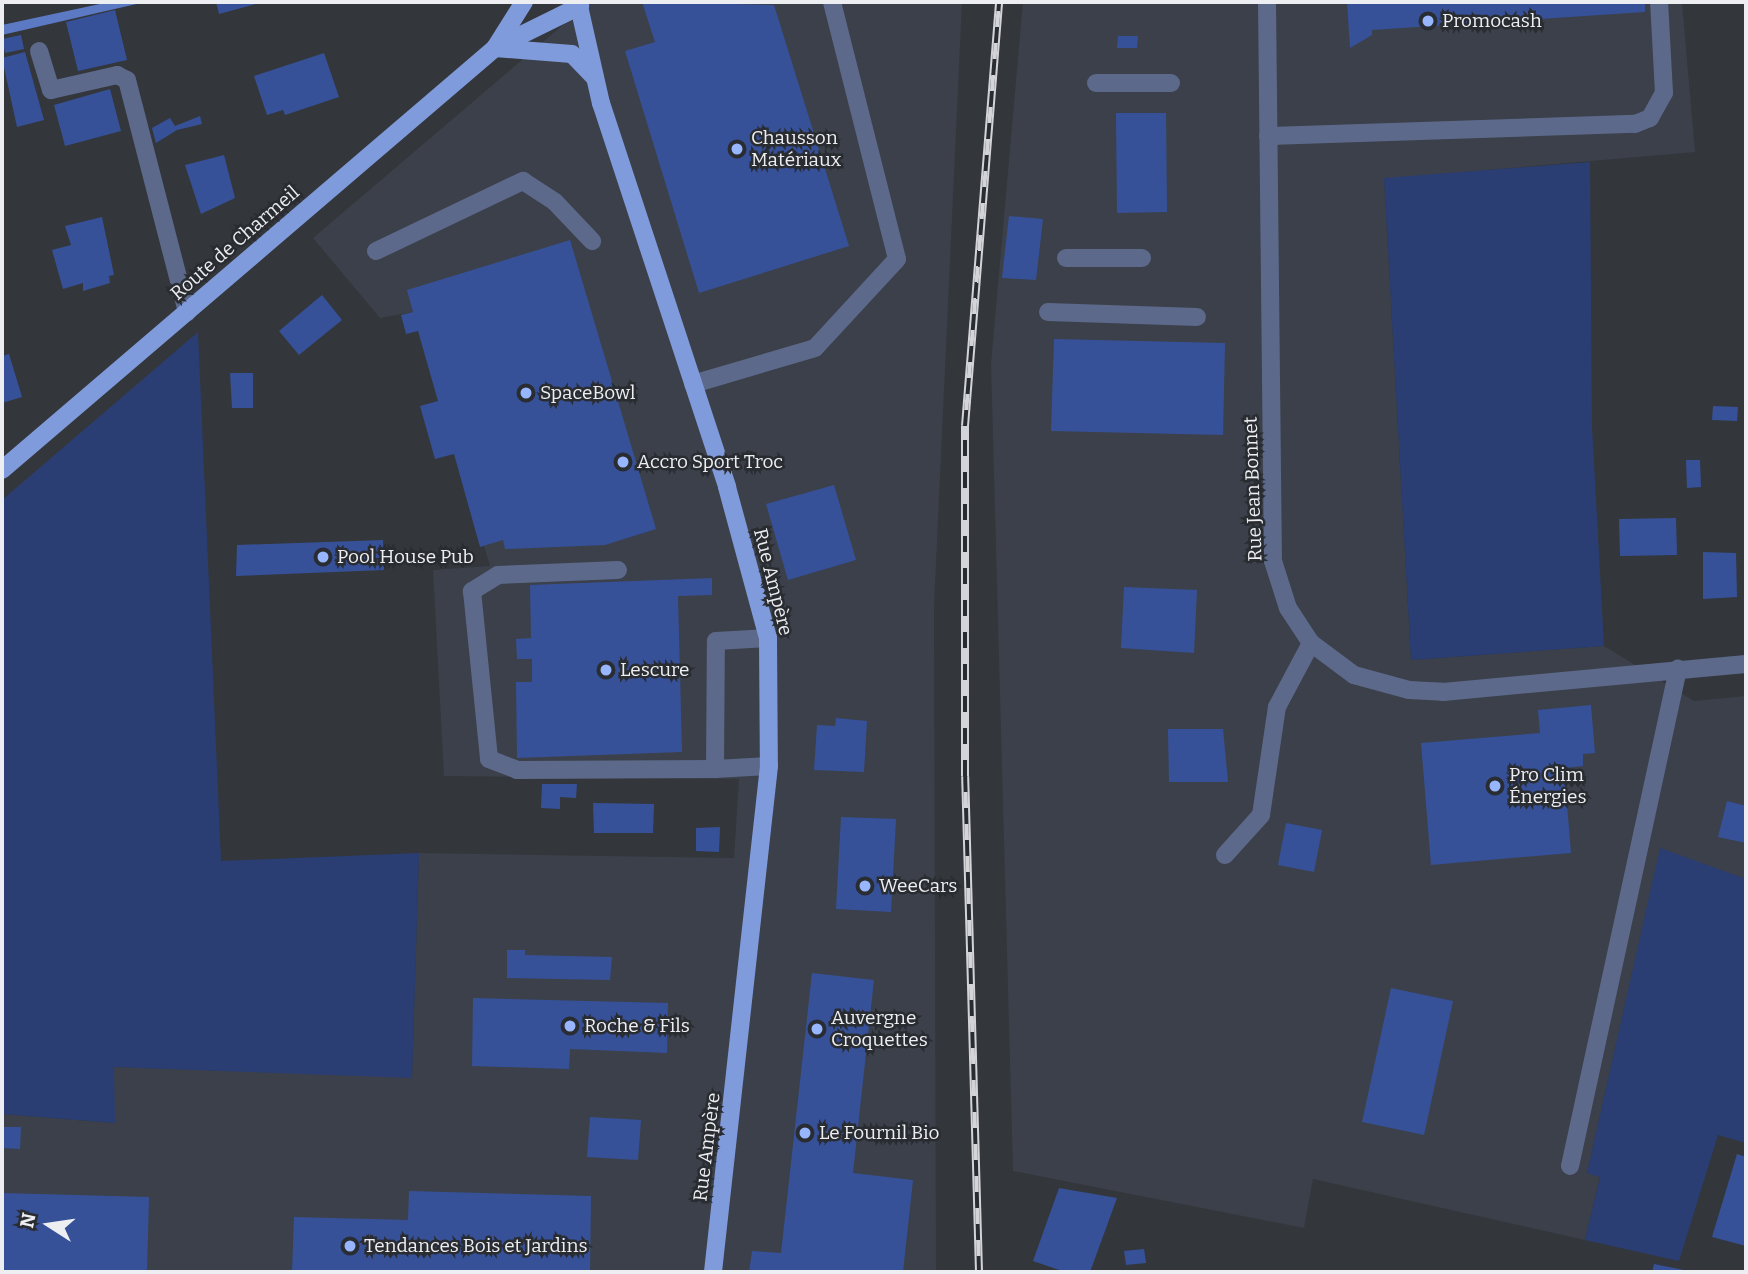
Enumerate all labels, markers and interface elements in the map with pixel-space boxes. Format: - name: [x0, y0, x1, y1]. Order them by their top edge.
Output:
- place label: Promocash: [1442, 10, 1542, 32]
- marker: Promocash: [1420, 13, 1436, 29]
- place label: Chausson Matériaux: [751, 127, 841, 171]
- marker: Chausson Matériaux: [729, 141, 745, 157]
- street label: Route de Charmeil: [166, 181, 304, 305]
- place label: SpaceBowl: [540, 382, 635, 404]
- marker: SpaceBowl: [518, 385, 534, 401]
- street label: Rue Jean Bonnet: [1239, 416, 1267, 562]
- place label: Accro Sport Troc: [637, 451, 783, 473]
- marker: Accro Sport Troc: [615, 454, 631, 470]
- street label: Rue Ampère: [749, 526, 797, 638]
- place label: Pool House Pub: [337, 546, 474, 568]
- marker: Pool House Pub: [315, 549, 331, 565]
- place label: Lescure: [620, 659, 689, 681]
- marker: Lescure: [598, 662, 614, 678]
- place label: Pro Clim Énergies: [1509, 764, 1587, 808]
- marker: Pro Clim Énergies: [1487, 778, 1503, 794]
- place label: WeeCars: [879, 875, 957, 897]
- marker: WeeCars: [857, 878, 873, 894]
- place label: Auvergne Croquettes: [831, 1007, 928, 1051]
- place label: Roche & Fils: [584, 1015, 690, 1037]
- marker: Roche & Fils: [562, 1018, 578, 1034]
- marker: Auvergne Croquettes: [809, 1021, 825, 1037]
- street label: Rue Ampère: [689, 1091, 725, 1203]
- place label: Le Fournil Bio: [819, 1122, 940, 1144]
- marker: Le Fournil Bio: [797, 1125, 813, 1141]
- north arrow: [14, 1190, 84, 1260]
- text: N: [15, 1211, 41, 1230]
- place label: Tendances Bois et Jardins: [364, 1235, 588, 1257]
- marker: Tendances Bois et Jardins: [342, 1238, 358, 1254]

